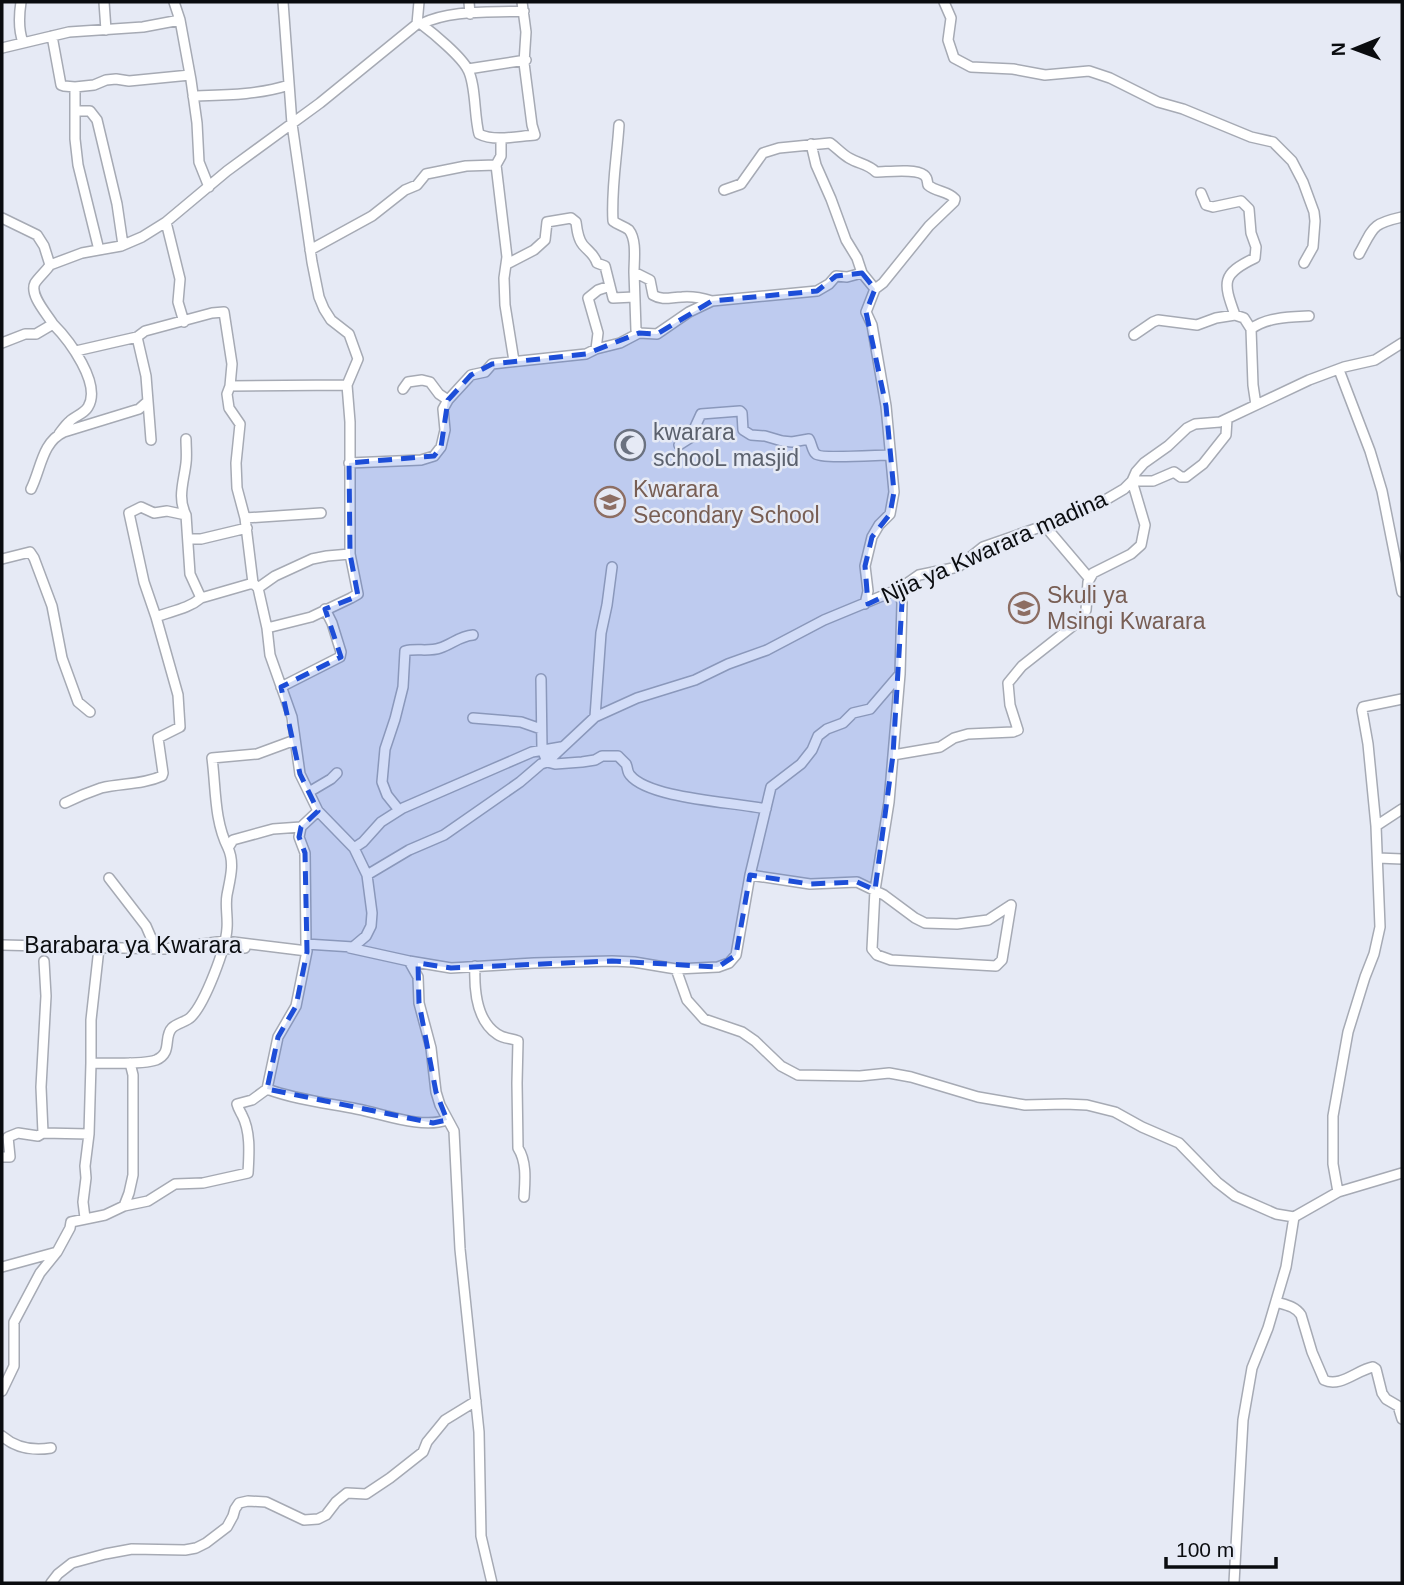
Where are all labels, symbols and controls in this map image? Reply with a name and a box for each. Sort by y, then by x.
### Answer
north arrow [1320,14,1390,84]
text: N [1328,42,1349,56]
place label: kwarara schooL masjid [653,419,799,471]
mosque icon: kwarara schooL masjid [613,428,647,462]
place label: Kwarara Secondary School [633,476,820,528]
school or university icon: Kwarara Secondary School [593,485,627,519]
street label: Njia ya Kwarara madina [877,485,1111,609]
place label: Skuli ya Msingi Kwarara [1047,582,1206,634]
school or university icon: Skuli ya Msingi Kwarara [1007,591,1041,625]
street label: Barabara ya Kwarara [24,932,242,958]
scale bar [1166,1526,1276,1570]
text: 100 m [1176,1538,1234,1561]

